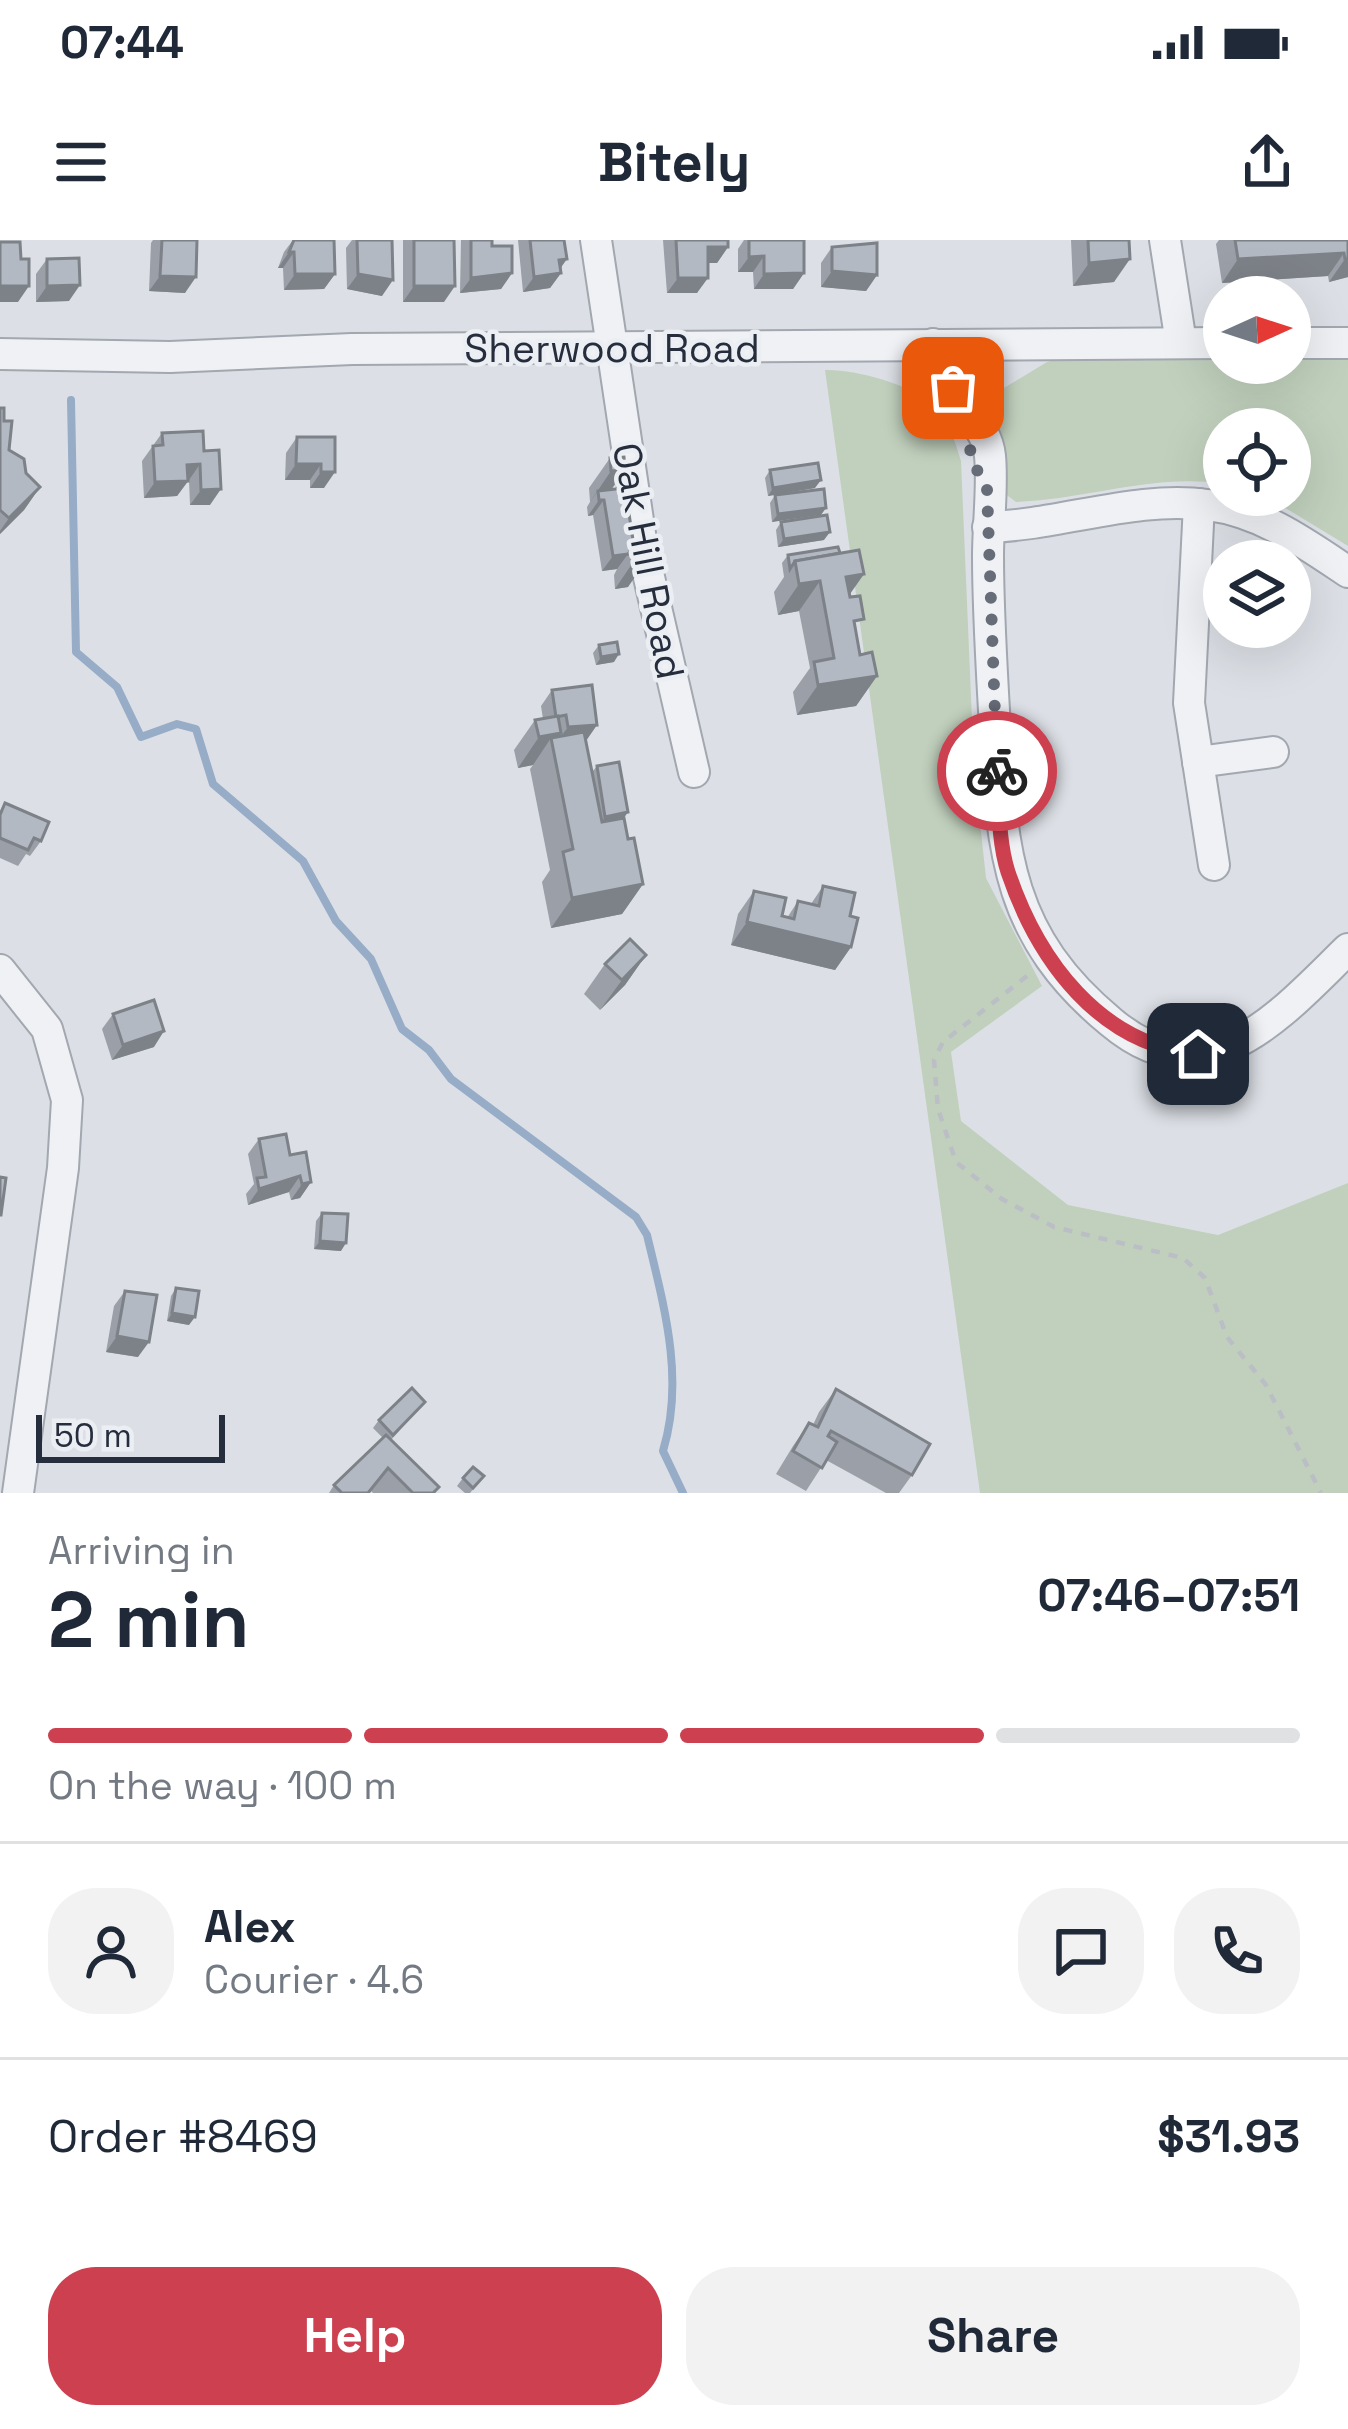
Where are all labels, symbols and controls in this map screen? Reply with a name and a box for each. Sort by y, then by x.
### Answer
text: 07:44 [60,14,184,71]
text: Bitely [598,128,750,197]
icon: menu [48,129,114,195]
icon: share [1234,129,1300,195]
north arrow [1203,276,1311,384]
map controls [1203,276,1311,648]
street label: Sherwood Road [464,324,760,373]
pin [902,337,1004,439]
icon: bag [920,355,986,421]
button: locate [1203,408,1311,516]
street label: Oak Hill Road [602,439,695,683]
button: layers [1203,540,1311,648]
courier [937,711,1057,831]
icon: bike [964,738,1030,804]
pin [1147,1003,1249,1105]
icon: home [1165,1021,1231,1087]
scale bar [36,1409,225,1462]
text: 50 m [54,1415,132,1457]
text: Arriving in [48,1526,235,1575]
text: 07:46–07:51 [1038,1567,1300,1624]
text: 2 min [48,1570,250,1670]
text: On the way · 100 m [48,1761,397,1810]
button: person [48,1888,174,2014]
button: chat [1018,1888,1144,2014]
button: phone [1174,1888,1300,2014]
text: Alex [204,1898,296,1955]
text: Courier · 4.6 [204,1955,424,2004]
text: Order #8469 [48,2108,318,2165]
text: $31.93 [1157,2108,1300,2165]
button: Help [48,2267,662,2405]
button: Share [686,2267,1300,2405]

